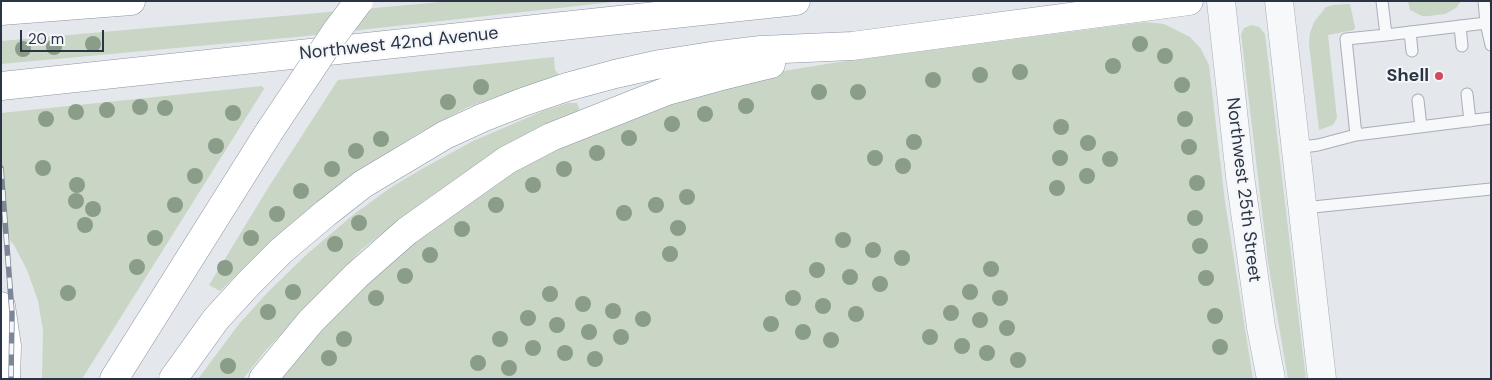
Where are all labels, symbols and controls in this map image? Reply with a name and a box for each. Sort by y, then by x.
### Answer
scale bar [22,20,106,52]
street label: Northwest 42nd Avenue [298,23,500,65]
text: 20 m [28,29,64,49]
place label: Shell [1387,65,1429,87]
marker: Shell [1433,70,1445,82]
street label: Northwest 25th Street [1221,96,1265,284]

